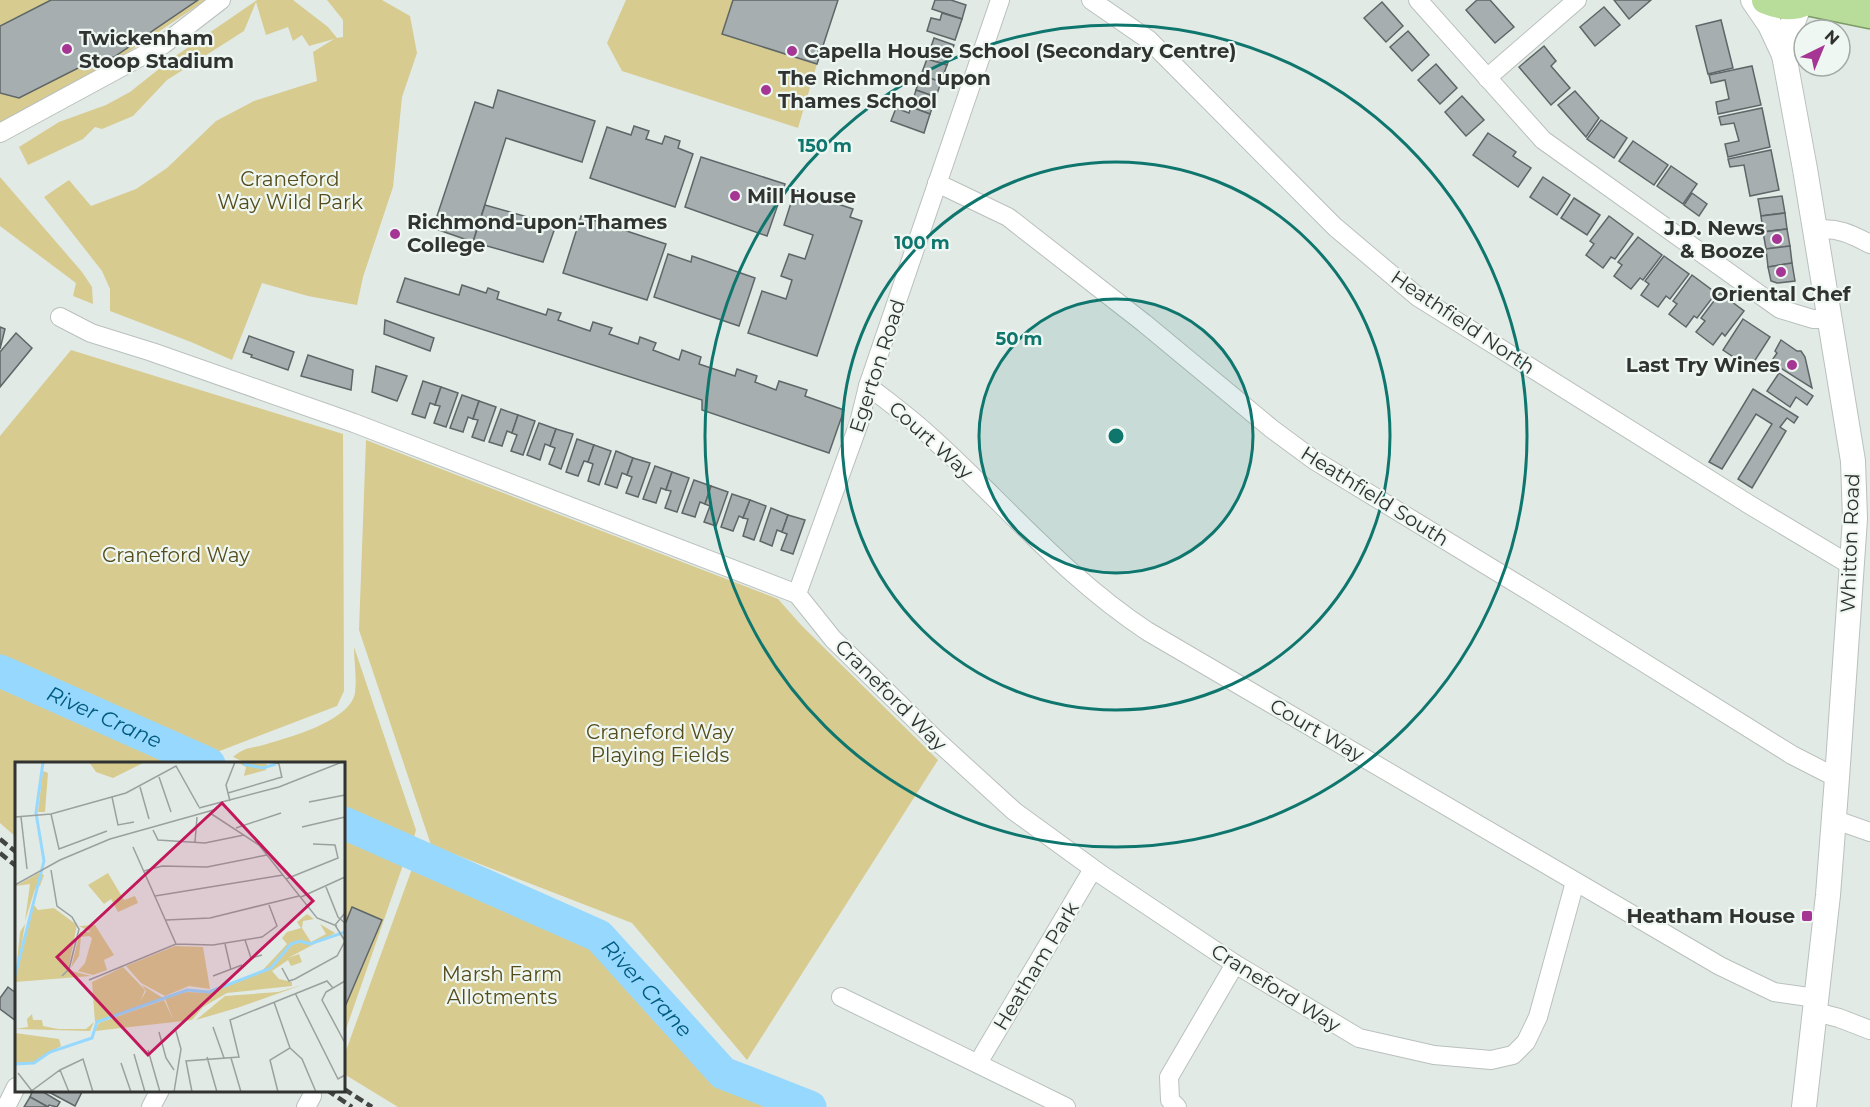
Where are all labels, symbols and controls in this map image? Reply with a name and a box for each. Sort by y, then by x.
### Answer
north arrow [1792,18,1852,78]
place label: Twickenham Stoop Stadium [79,26,234,73]
text: N [1821,26,1843,49]
place label: Capella House School (Secondary Centre) [804,39,1237,63]
marker: Twickenham Stoop Stadium [60,42,74,56]
marker: Capella House School (Secondary Centre) [785,44,799,58]
place label: The Richmond upon Thames School [778,66,991,113]
marker: The Richmond upon Thames School [759,83,773,97]
text: 150 m [798,135,852,157]
park label: Craneford Way Wild Park [217,167,363,214]
place label: Mill House [747,184,856,208]
marker: Mill House [728,189,742,203]
place label: Richmond-upon-Thames College [407,210,668,257]
place label: J.D. News & Booze [1663,216,1765,263]
marker: Richmond-upon-Thames College [388,227,402,241]
text: 100 m [894,232,950,254]
marker: J.D. News & Booze [1770,232,1784,246]
street label: Heathfield North [1386,265,1540,379]
marker: Oriental Chef [1774,265,1788,279]
place label: Oriental Chef [1712,282,1852,306]
street label: Egerton Road [844,296,910,436]
text: 50 m [996,328,1042,350]
place label: Last Try Wines [1626,353,1780,377]
marker: Last Try Wines [1785,358,1799,372]
street label: Court Way [884,396,978,484]
centre of rings [1106,426,1126,446]
street label: Heathfield South [1297,441,1453,551]
street label: Whitton Road [1836,473,1864,613]
park label: Craneford Way [102,543,250,567]
street label: Craneford Way [830,634,952,756]
water label: River Crane [43,680,166,753]
street label: Court Way [1266,693,1368,767]
park label: Craneford Way Playing Fields [586,720,734,767]
inset map [15,762,345,1092]
street label: Heatham Park [988,897,1084,1035]
place label: Heatham House [1626,904,1795,928]
marker: Heatham House [1800,909,1814,923]
water label: River Crane [597,934,698,1042]
street label: Craneford Way [1207,939,1345,1037]
park label: Marsh Farm Allotments [442,962,562,1009]

